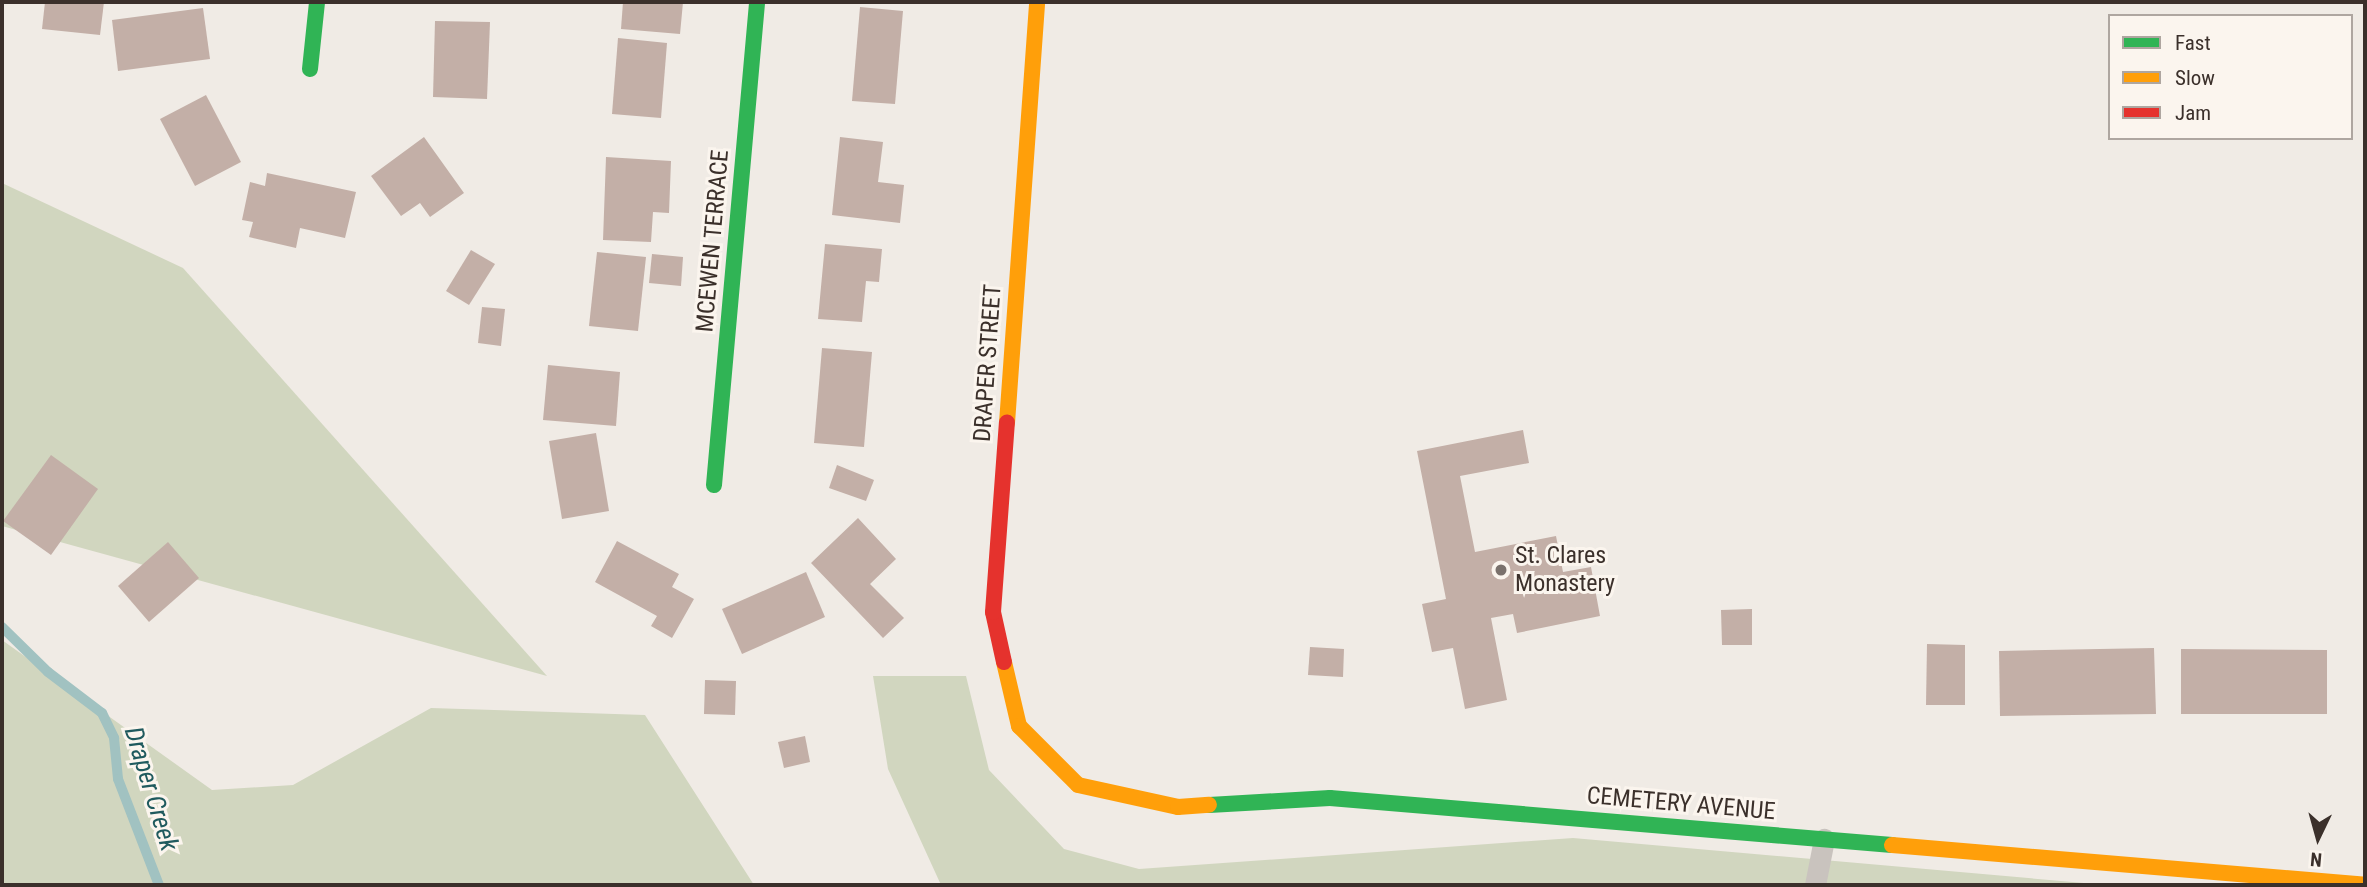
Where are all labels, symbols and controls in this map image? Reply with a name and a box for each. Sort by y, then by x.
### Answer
legend [2108,14,2353,140]
text: Fast [2175,31,2211,55]
text: Slow [2175,66,2215,90]
text: Jam [2175,101,2211,125]
street label: MCEWEN TERRACE [691,148,735,334]
street label: DRAPER STREET [968,283,1008,443]
place label: St. Clares Monastery [1515,542,1615,598]
marker: St. Clares Monastery [1493,562,1509,578]
water label: Draper Creek [117,723,185,855]
street label: CEMETERY AVENUE [1586,781,1776,827]
north arrow [2283,803,2353,873]
text: N [2309,847,2323,871]

